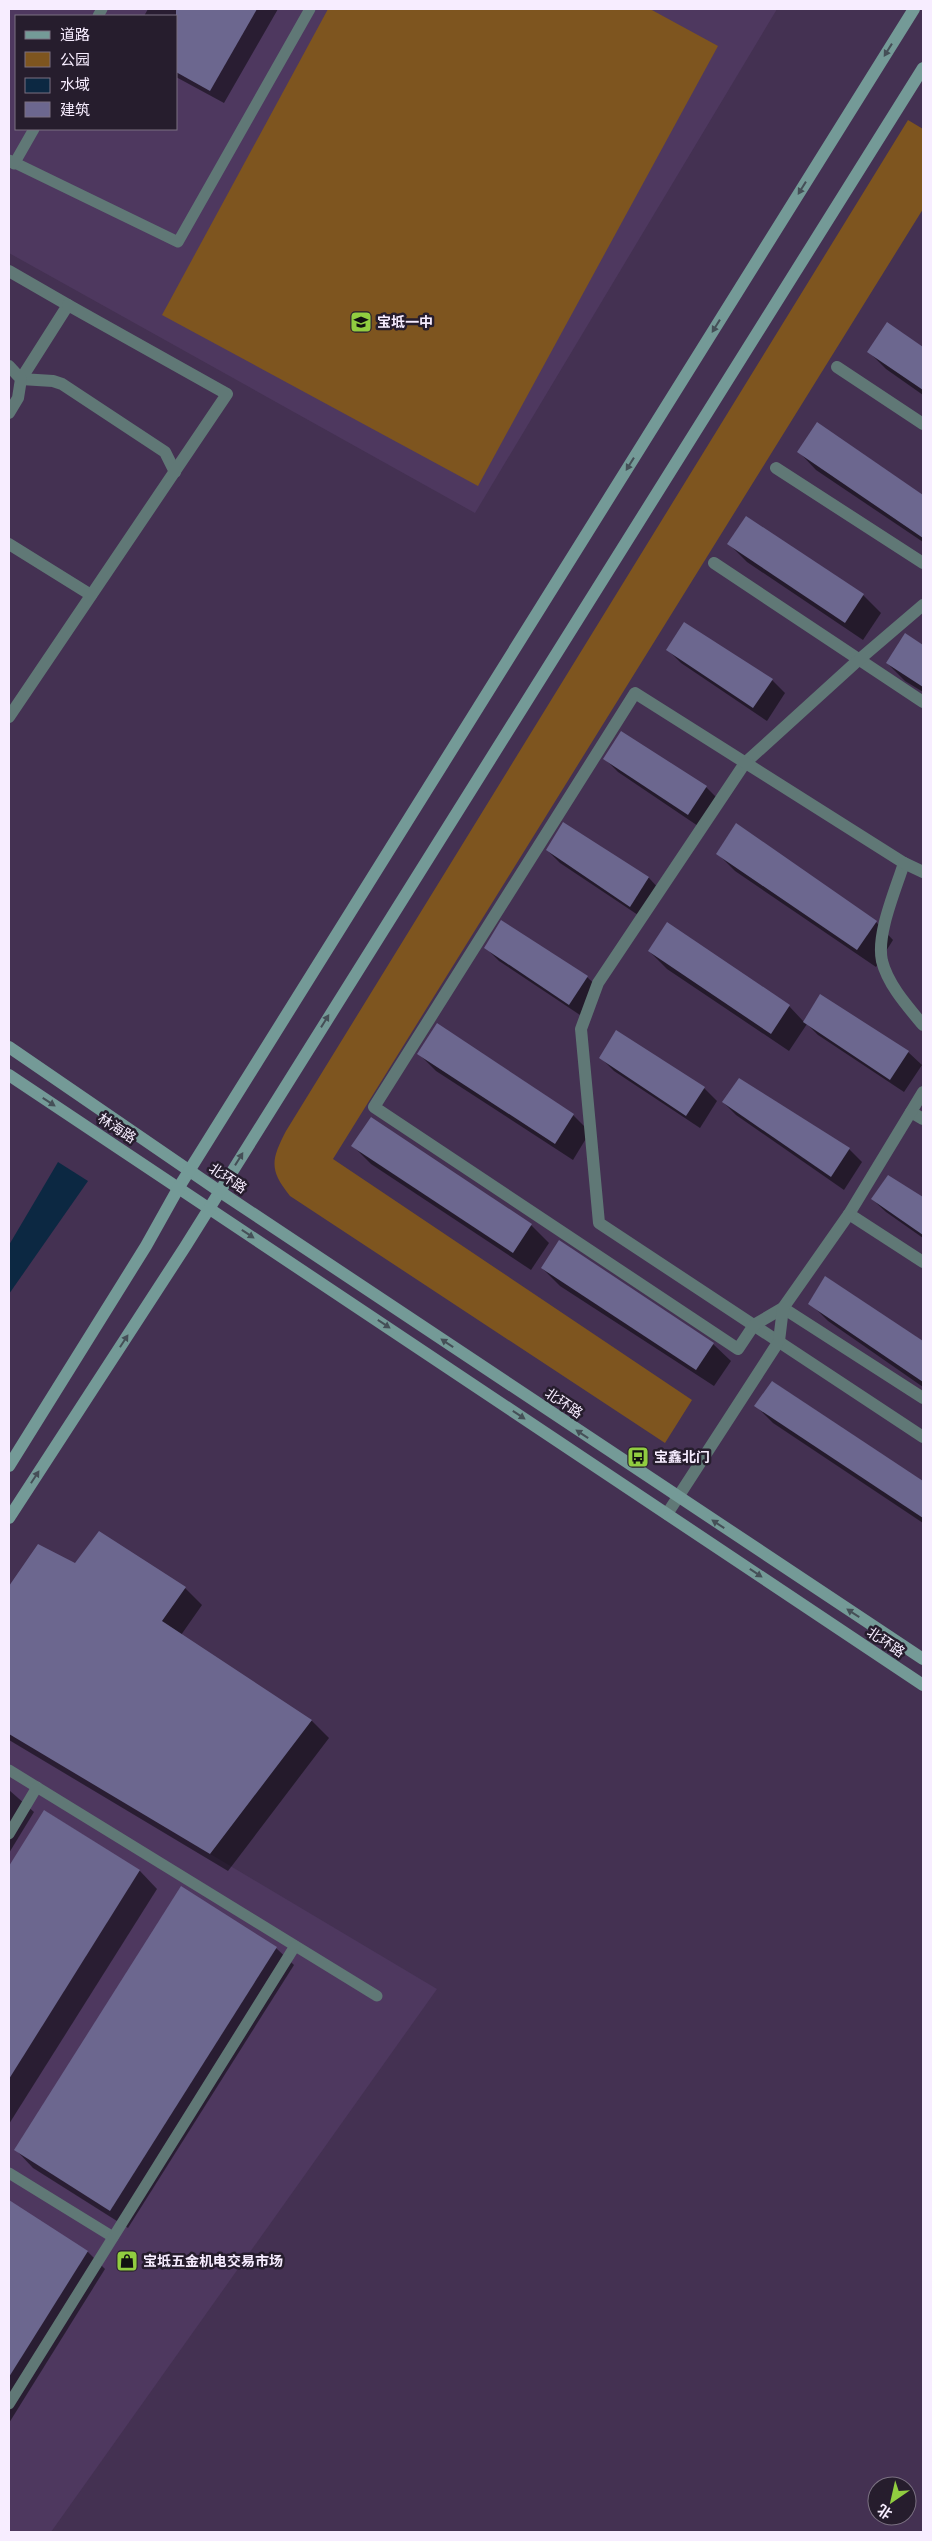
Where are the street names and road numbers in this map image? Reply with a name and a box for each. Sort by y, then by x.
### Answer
street label: 林海路 [95,1110,139,1146]
street label: 北环路 [206,1160,250,1196]
street label: 北环路 [542,1385,586,1421]
street label: 北环路 [864,1624,908,1660]

